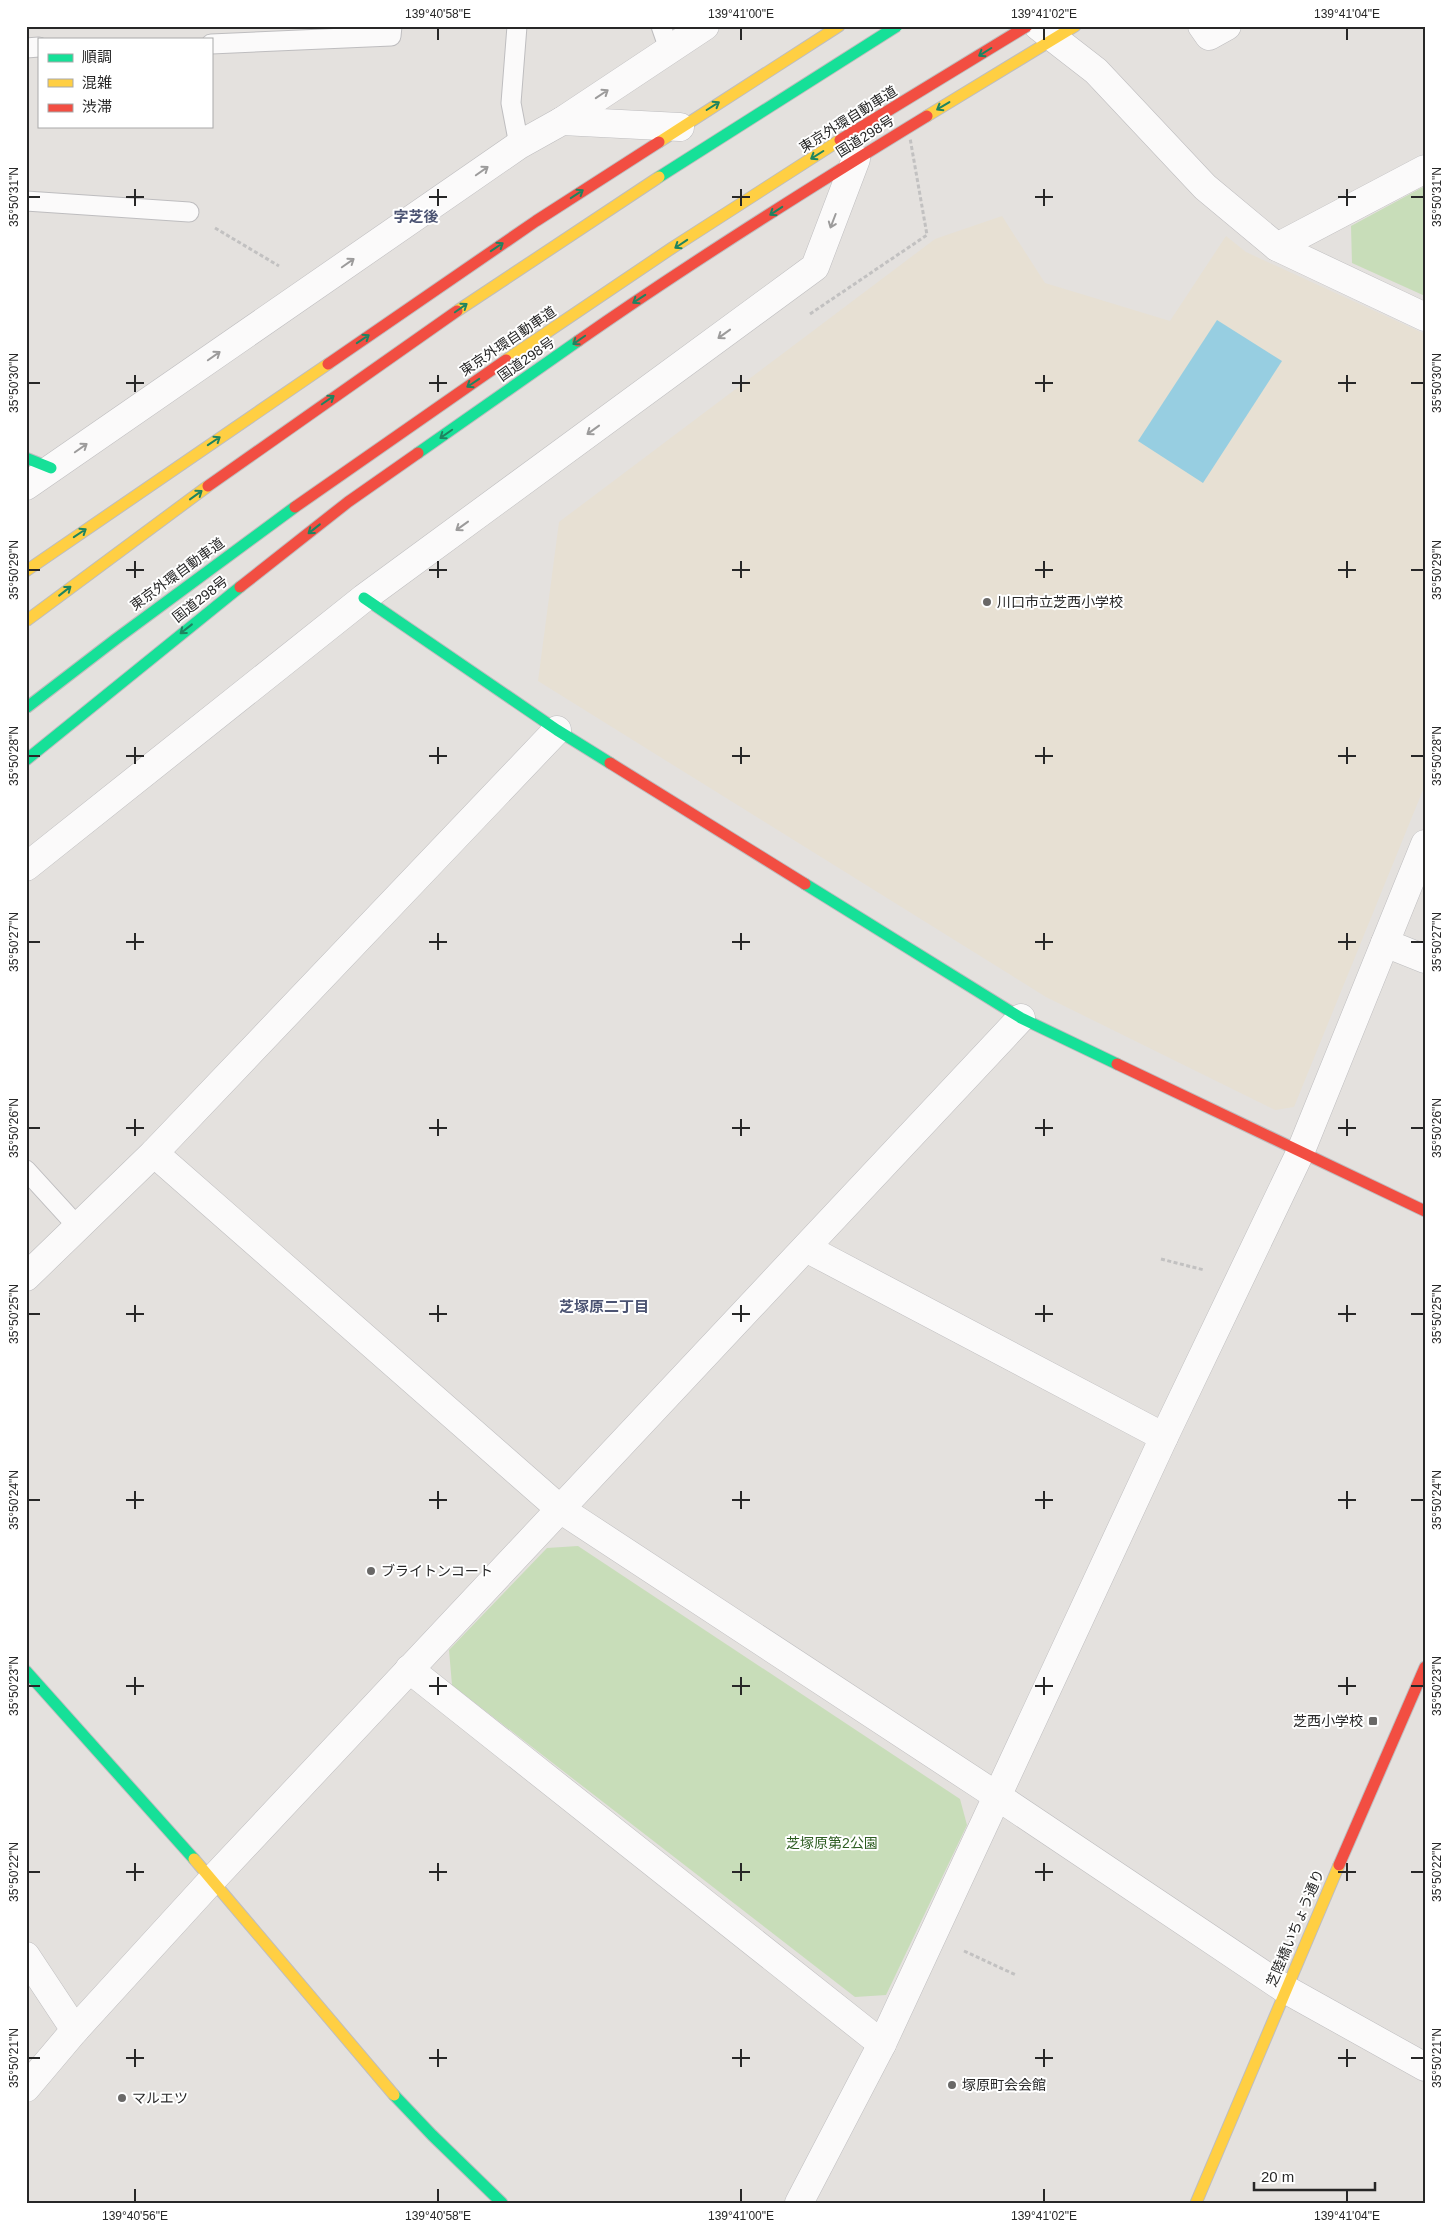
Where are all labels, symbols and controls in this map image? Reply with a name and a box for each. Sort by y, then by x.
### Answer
text: 139°40'58"E [405,7,471,21]
text: 139°41'00"E [708,7,774,21]
text: 139°41'02"E [1011,7,1077,21]
text: 139°41'04"E [1314,7,1380,21]
legend [38,38,212,128]
one-way arrow [979,47,993,57]
text: 順調 [82,48,112,65]
text: 混雑 [82,74,112,91]
street label: 東京外環自動車道 [796,83,900,155]
one-way arrow [595,89,609,99]
text: 渋滞 [82,98,112,115]
one-way arrow [706,100,720,111]
one-way arrow [937,101,951,111]
street label: 国道298号 [833,112,897,160]
one-way arrow [810,151,824,161]
one-way arrow [475,166,489,176]
text: 35°50'31"N [7,167,21,227]
text: 35°50'31"N [1430,167,1444,227]
one-way arrow [569,189,583,199]
one-way arrow [769,205,783,216]
district label: 字芝後 [393,208,439,225]
one-way arrow [827,213,837,228]
one-way arrow [674,239,688,249]
one-way arrow [490,242,504,252]
one-way arrow [341,258,355,268]
one-way arrow [633,294,647,304]
one-way arrow [454,303,468,313]
street label: 東京外環自動車道 [457,303,559,379]
one-way arrow [717,329,731,339]
one-way arrow [356,334,370,344]
street label: 国道298号 [495,334,557,384]
one-way arrow [572,335,586,345]
one-way arrow [207,351,221,361]
text: 35°50'30"N [7,353,21,413]
text: 35°50'30"N [1430,353,1444,413]
one-way arrow [466,378,480,388]
one-way arrow [320,395,334,405]
one-way arrow [586,425,600,435]
one-way arrow [439,429,453,439]
one-way arrow [207,436,221,446]
one-way arrow [73,443,87,453]
one-way arrow [189,490,203,500]
one-way arrow [456,521,469,532]
one-way arrow [308,523,321,534]
one-way arrow [73,527,87,537]
street label: 東京外環自動車道 [127,535,227,613]
text: 35°50'29"N [7,540,21,600]
text: 35°50'29"N [1430,540,1444,600]
street label: 国道298号 [169,573,231,625]
one-way arrow [58,586,71,597]
place label: 川口市立芝西小学校 [997,594,1123,610]
marker: 川口市立芝西小学校 [981,596,993,608]
one-way arrow [179,624,193,634]
text: 35°50'28"N [7,726,21,786]
text: 35°50'28"N [1430,726,1444,786]
text: 35°50'27"N [7,912,21,972]
text: 35°50'27"N [1430,912,1444,972]
text: 35°50'26"N [7,1098,21,1158]
text: 35°50'26"N [1430,1098,1444,1158]
text: 35°50'25"N [7,1284,21,1344]
text: 35°50'25"N [1430,1284,1444,1344]
district label: 芝塚原二丁目 [559,1298,649,1315]
text: 35°50'24"N [7,1470,21,1530]
text: 35°50'24"N [1430,1470,1444,1530]
place label: ブライトンコート [381,1563,493,1579]
marker: ブライトンコート [365,1565,377,1577]
text: 35°50'23"N [7,1656,21,1716]
text: 35°50'23"N [1430,1656,1444,1716]
place label: 芝西小学校 [1293,1713,1363,1729]
marker: 芝西小学校 [1367,1715,1379,1727]
park label: 芝塚原第2公園 [786,1835,878,1851]
text: 35°50'22"N [7,1842,21,1902]
text: 35°50'22"N [1430,1842,1444,1902]
street label: 芝陸橋いちょう通り [1263,1867,1327,1989]
text: 35°50'21"N [7,2028,21,2088]
text: 35°50'21"N [1430,2028,1444,2088]
place label: 塚原町会会館 [962,2077,1046,2093]
marker: 塚原町会会館 [946,2079,958,2091]
place label: マルエツ [132,2090,188,2106]
marker: マルエツ [116,2092,128,2104]
scale bar [1254,2159,1375,2191]
text: 20 m [1261,2168,1294,2185]
text: 139°40'56"E [102,2209,168,2223]
text: 139°40'58"E [405,2209,471,2223]
text: 139°41'00"E [708,2209,774,2223]
text: 139°41'02"E [1011,2209,1077,2223]
text: 139°41'04"E [1314,2209,1380,2223]

